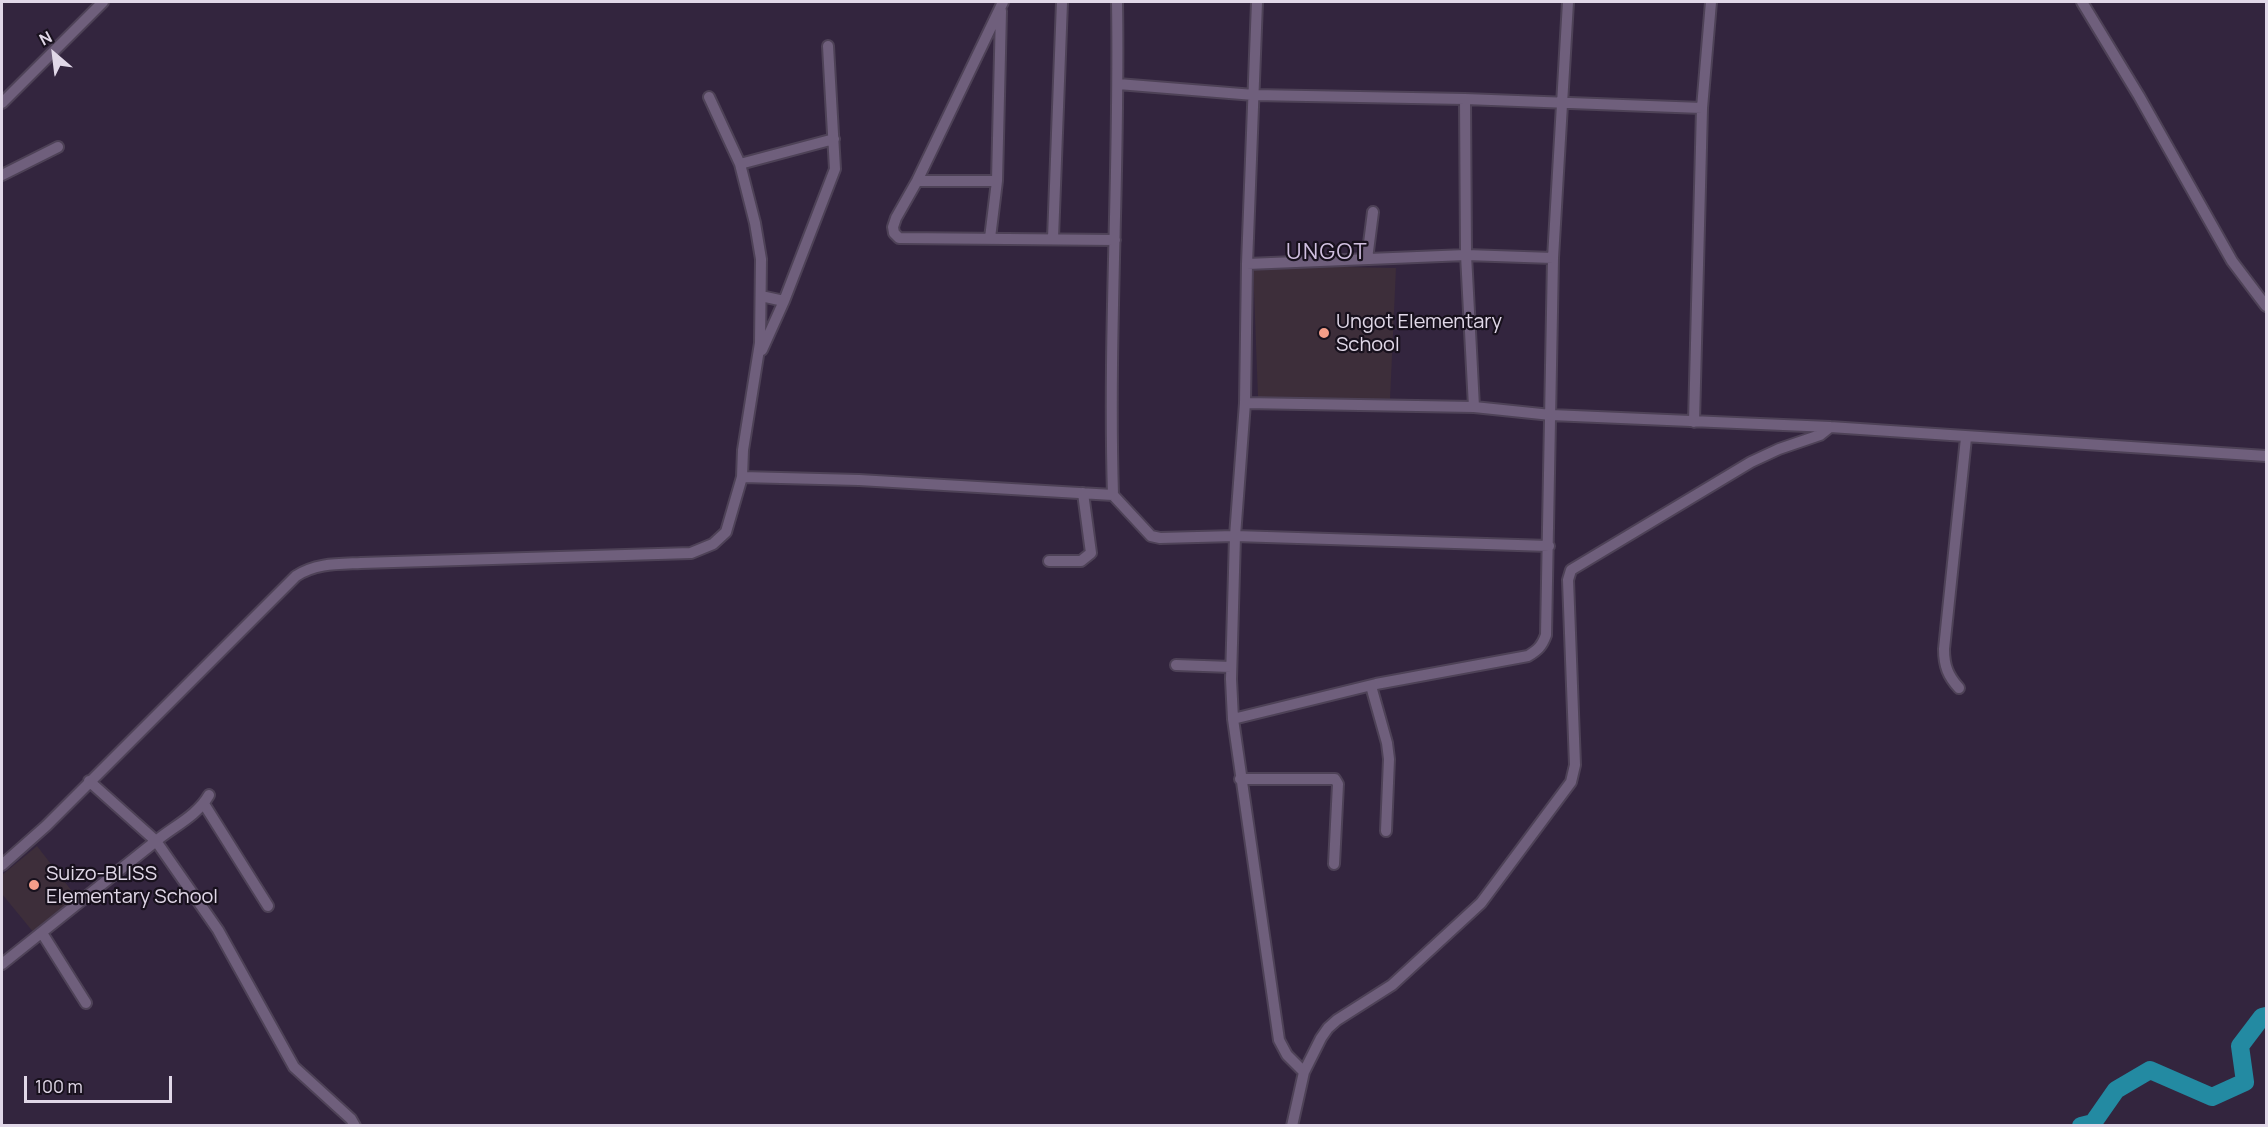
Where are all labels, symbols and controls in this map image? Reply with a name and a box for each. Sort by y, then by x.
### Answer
north arrow [24,24,84,84]
text: N [35,26,56,51]
district label: UNGOT [1286,240,1368,266]
place label: Ungot Elementary School [1336,310,1502,357]
marker: Ungot Elementary School [1317,326,1331,340]
place label: Suizo-BLISS Elementary School [46,862,218,909]
marker: Suizo-BLISS Elementary School [27,878,41,892]
scale bar [27,1064,176,1102]
text: 100 m [35,1074,83,1098]

